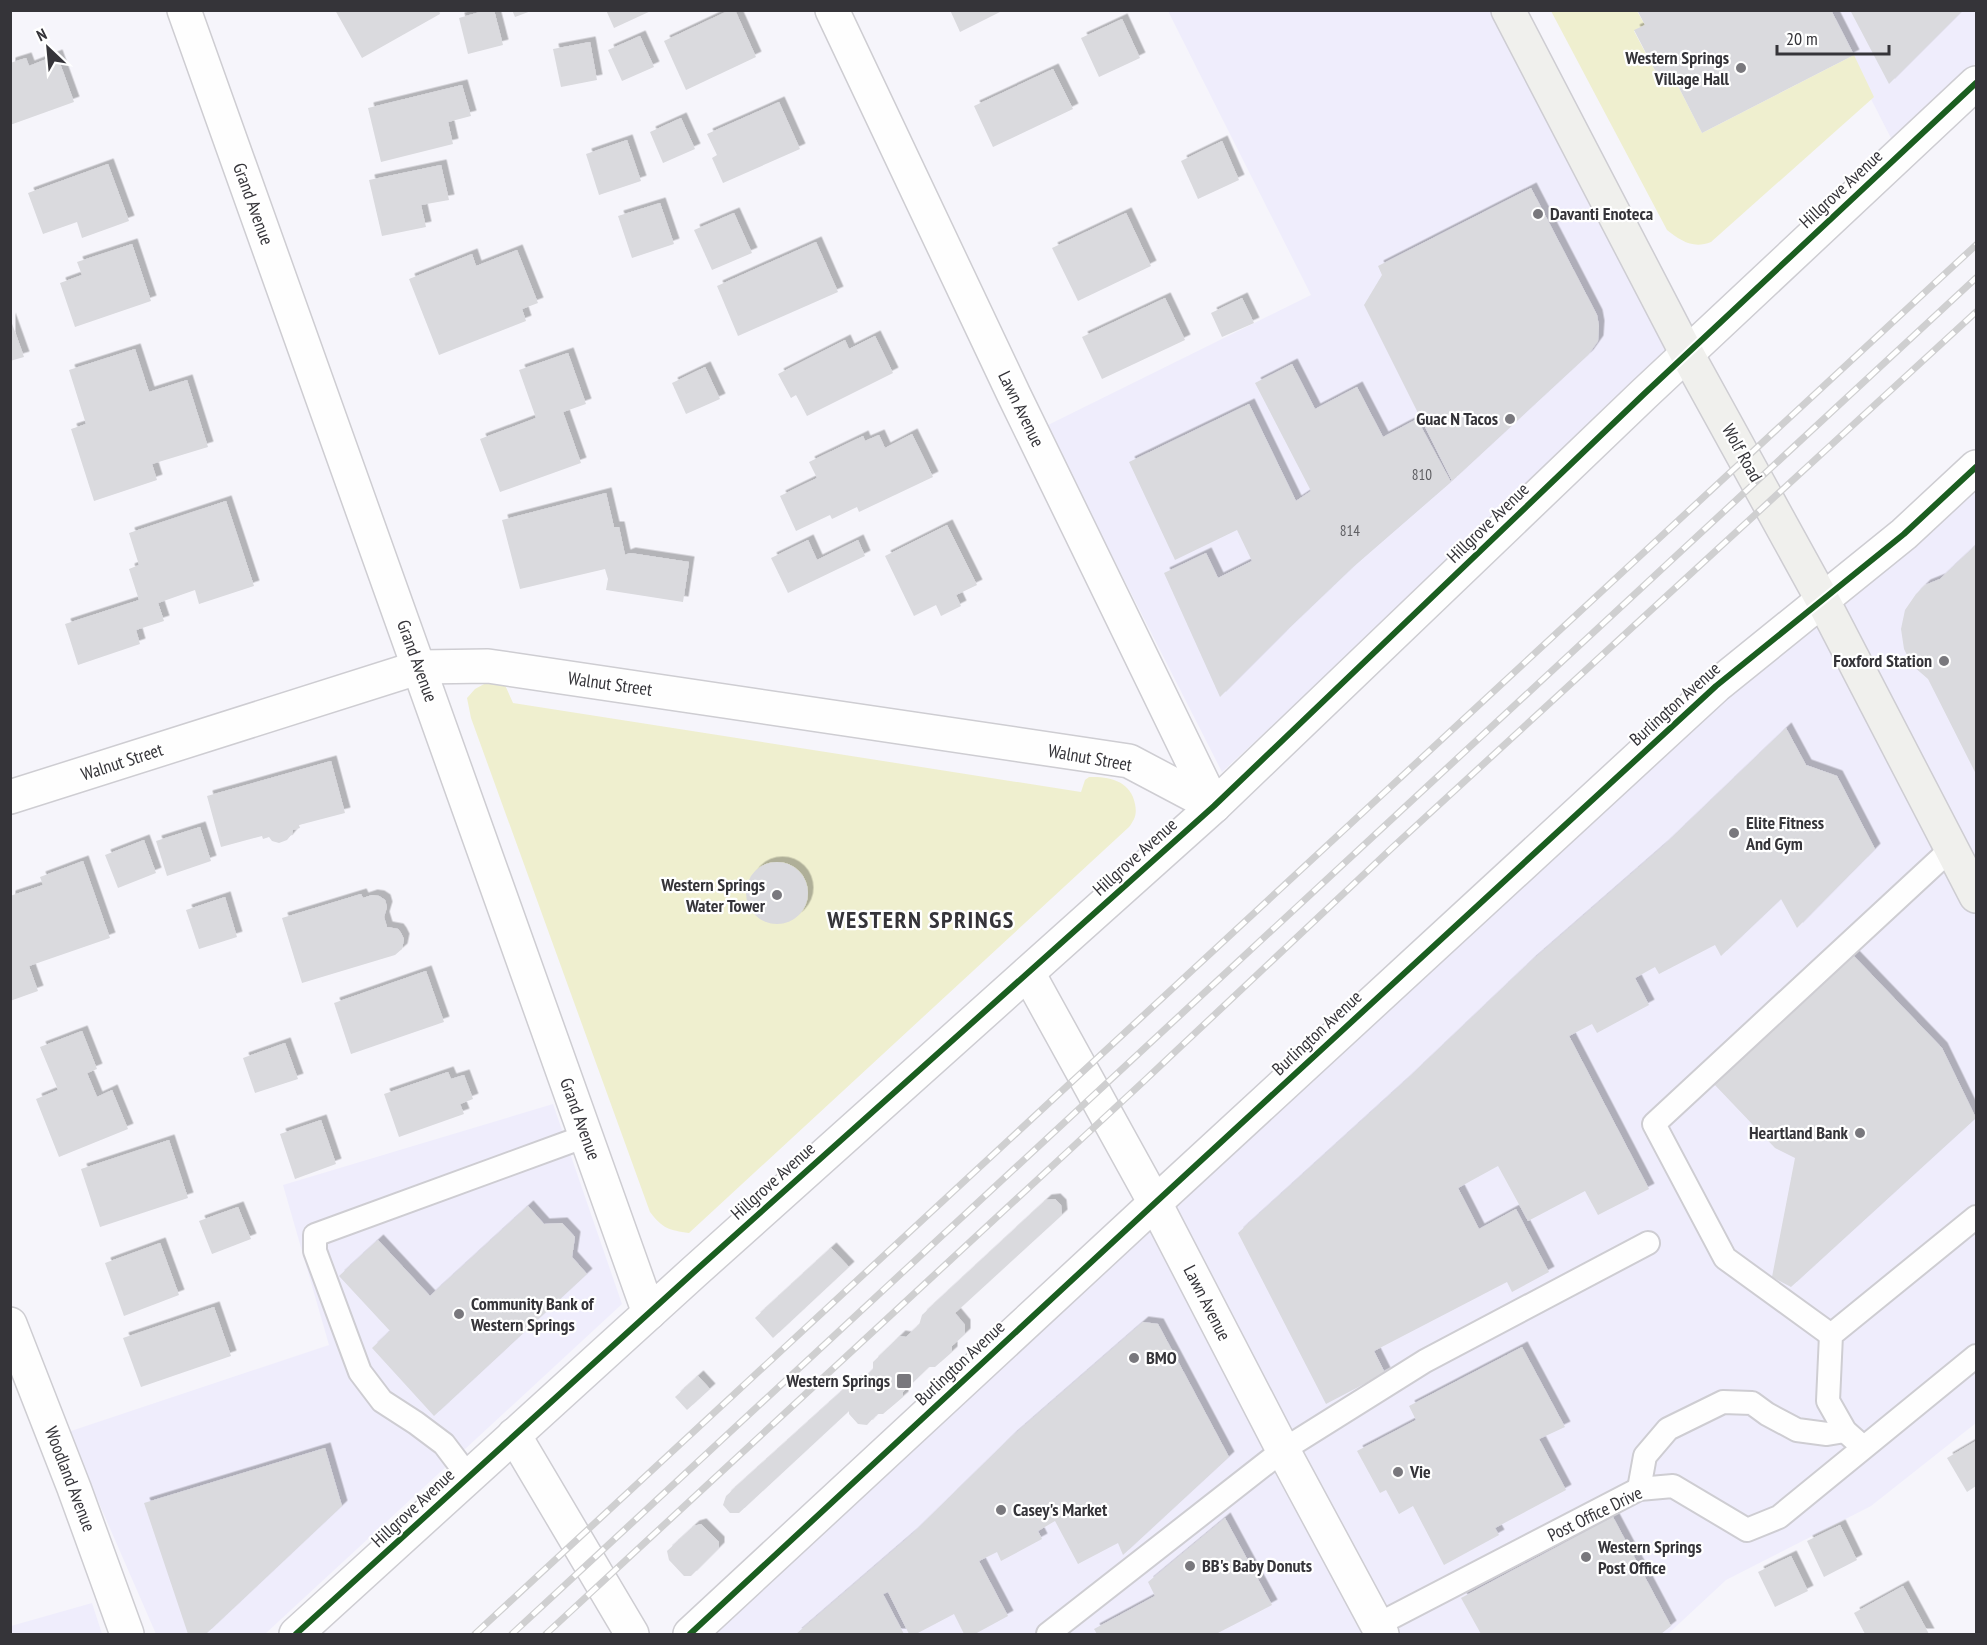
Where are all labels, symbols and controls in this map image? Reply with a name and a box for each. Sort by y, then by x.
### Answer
north arrow [18,18,78,78]
scale bar [1777,18,1890,56]
text: N [33,24,50,45]
text: 20 m [1786,27,1818,50]
place label: Western Springs Village Hall [1624,46,1730,90]
marker: Western Springs Village Hall [1734,61,1748,75]
street label: Hillgrove Avenue [1794,144,1887,233]
street label: Grand Avenue [228,160,279,248]
place label: Davanti Enoteca [1550,202,1653,225]
marker: Davanti Enoteca [1531,207,1545,221]
street label: Lawn Avenue [993,367,1050,451]
place label: Guac N Tacos [1416,407,1498,430]
marker: Guac N Tacos [1503,412,1517,426]
street label: Wolf Road [1717,420,1768,486]
house number: 810 [1412,465,1432,484]
street label: Hillgrove Avenue [1442,478,1534,568]
house number: 814 [1340,521,1360,540]
street label: Grand Avenue [392,617,443,705]
place label: Foxford Station [1833,649,1932,672]
marker: Foxford Station [1937,654,1951,668]
street label: Burlington Avenue [1624,657,1725,750]
street label: Walnut Street [567,666,654,701]
street label: Walnut Street [78,737,166,786]
street label: Walnut Street [1046,739,1134,776]
place label: Elite Fitness And Gym [1745,811,1824,855]
street label: Hillgrove Avenue [1088,813,1182,900]
marker: Elite Fitness And Gym [1727,826,1741,840]
place label: Western Springs Water Tower [660,873,766,917]
marker: Western Springs Water Tower [770,888,784,902]
district label: WESTERN SPRINGS [826,904,1015,935]
street label: Burlington Avenue [1267,985,1366,1080]
street label: Grand Avenue [555,1075,606,1163]
place label: Heartland Bank [1749,1121,1849,1144]
marker: Heartland Bank [1853,1126,1867,1140]
street label: Hillgrove Avenue [726,1137,820,1224]
street label: Lawn Avenue [1179,1261,1236,1344]
place label: Community Bank of Western Springs [470,1292,595,1336]
marker: Community Bank of Western Springs [452,1307,466,1321]
street label: Burlington Avenue [910,1315,1009,1410]
place label: BMO [1146,1346,1177,1369]
marker: BMO [1127,1351,1141,1365]
place label: Western Springs [785,1369,890,1392]
marker: Western Springs [895,1372,913,1390]
street label: Woodland Avenue [40,1423,101,1535]
place label: Vie [1409,1460,1431,1483]
street label: Hillgrove Avenue [366,1463,459,1552]
marker: Vie [1391,1465,1405,1479]
street label: Post Office Drive [1544,1481,1646,1546]
place label: Casey's Market [1013,1498,1108,1521]
marker: Casey's Market [994,1503,1008,1517]
place label: Western Springs Post Office [1597,1535,1702,1579]
marker: Western Springs Post Office [1579,1550,1593,1564]
place label: BB's Baby Donuts [1202,1554,1312,1577]
marker: BB's Baby Donuts [1183,1559,1197,1573]

